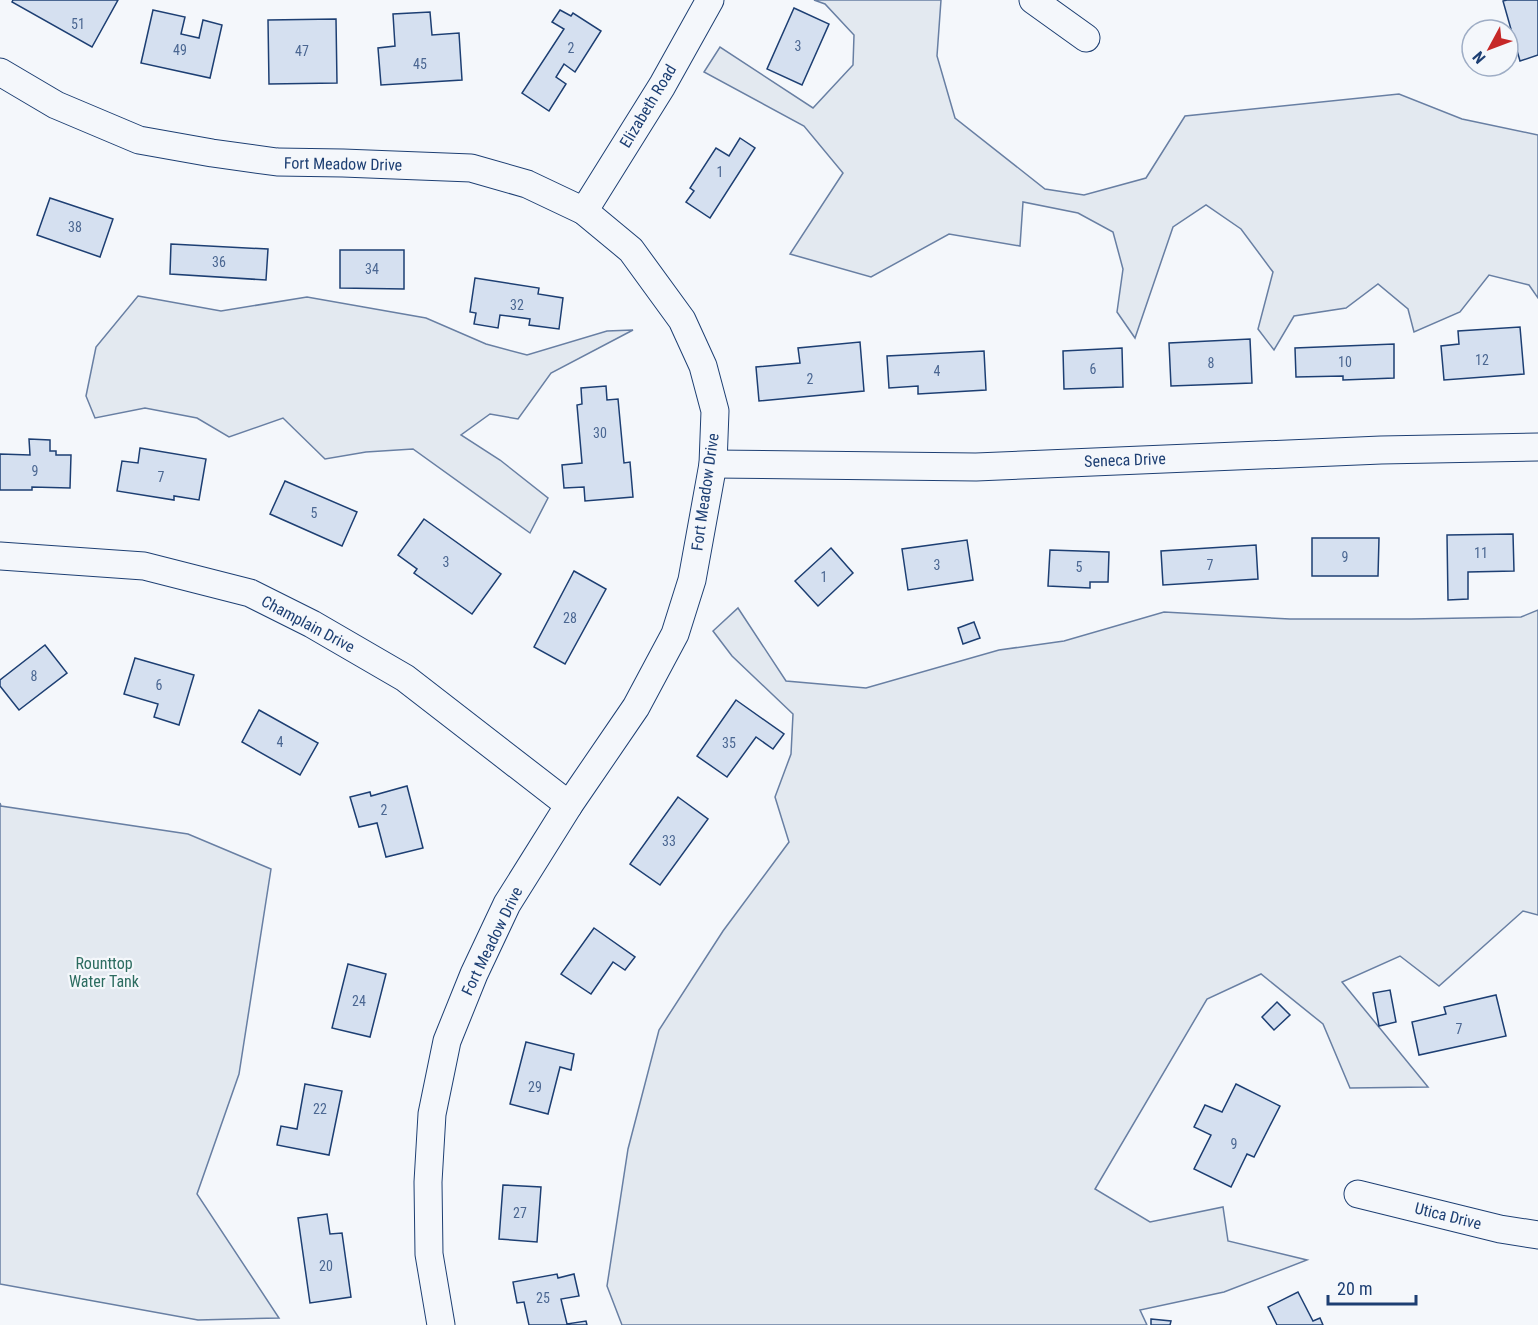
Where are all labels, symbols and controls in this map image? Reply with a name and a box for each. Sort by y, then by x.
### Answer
house number: 51 [71,16,85,32]
north arrow [1460,18,1520,78]
house number: 3 [795,38,801,54]
house number: 2 [568,40,575,56]
house number: 49 [173,42,187,58]
house number: 47 [295,43,309,59]
text: N [1469,48,1489,67]
house number: 45 [413,56,427,72]
street label: Elizabeth Road [616,61,680,151]
street label: Fort Meadow Drive [284,153,402,175]
house number: 1 [717,164,723,180]
house number: 38 [68,219,82,235]
house number: 36 [212,254,226,270]
house number: 34 [365,261,379,277]
house number: 32 [510,297,524,313]
house number: 12 [1475,352,1489,368]
house number: 10 [1338,354,1352,370]
house number: 8 [1208,355,1215,371]
house number: 6 [1090,361,1097,377]
house number: 4 [934,363,941,379]
house number: 2 [807,371,814,387]
house number: 30 [593,425,607,441]
street label: Fort Meadow Drive [687,432,723,552]
street label: Seneca Drive [1084,449,1166,471]
house number: 9 [32,463,38,479]
house number: 7 [158,469,165,485]
house number: 5 [311,505,318,521]
house number: 11 [1474,545,1488,561]
house number: 9 [1342,549,1348,565]
house number: 3 [443,554,449,570]
house number: 3 [934,557,940,573]
house number: 7 [1207,557,1214,573]
house number: 5 [1076,559,1083,575]
house number: 1 [821,569,827,585]
street label: Champlain Drive [258,591,358,657]
house number: 28 [563,610,577,626]
house number: 8 [31,668,38,684]
house number: 6 [156,677,163,693]
house number: 4 [277,734,284,750]
house number: 35 [722,735,736,751]
house number: 2 [381,802,388,818]
house number: 33 [662,833,676,849]
street label: Fort Meadow Drive [457,884,527,998]
park label: Rounttop Water Tank [69,954,140,991]
house number: 24 [352,993,366,1009]
house number: 7 [1456,1021,1463,1037]
house number: 29 [528,1079,542,1095]
house number: 22 [313,1101,327,1117]
house number: 9 [1231,1136,1237,1152]
street label: Utica Drive [1413,1199,1483,1233]
house number: 27 [513,1205,527,1221]
house number: 20 [319,1258,333,1274]
scale bar [1328,1268,1416,1306]
text: 20 m [1337,1278,1372,1299]
house number: 25 [536,1290,550,1306]

